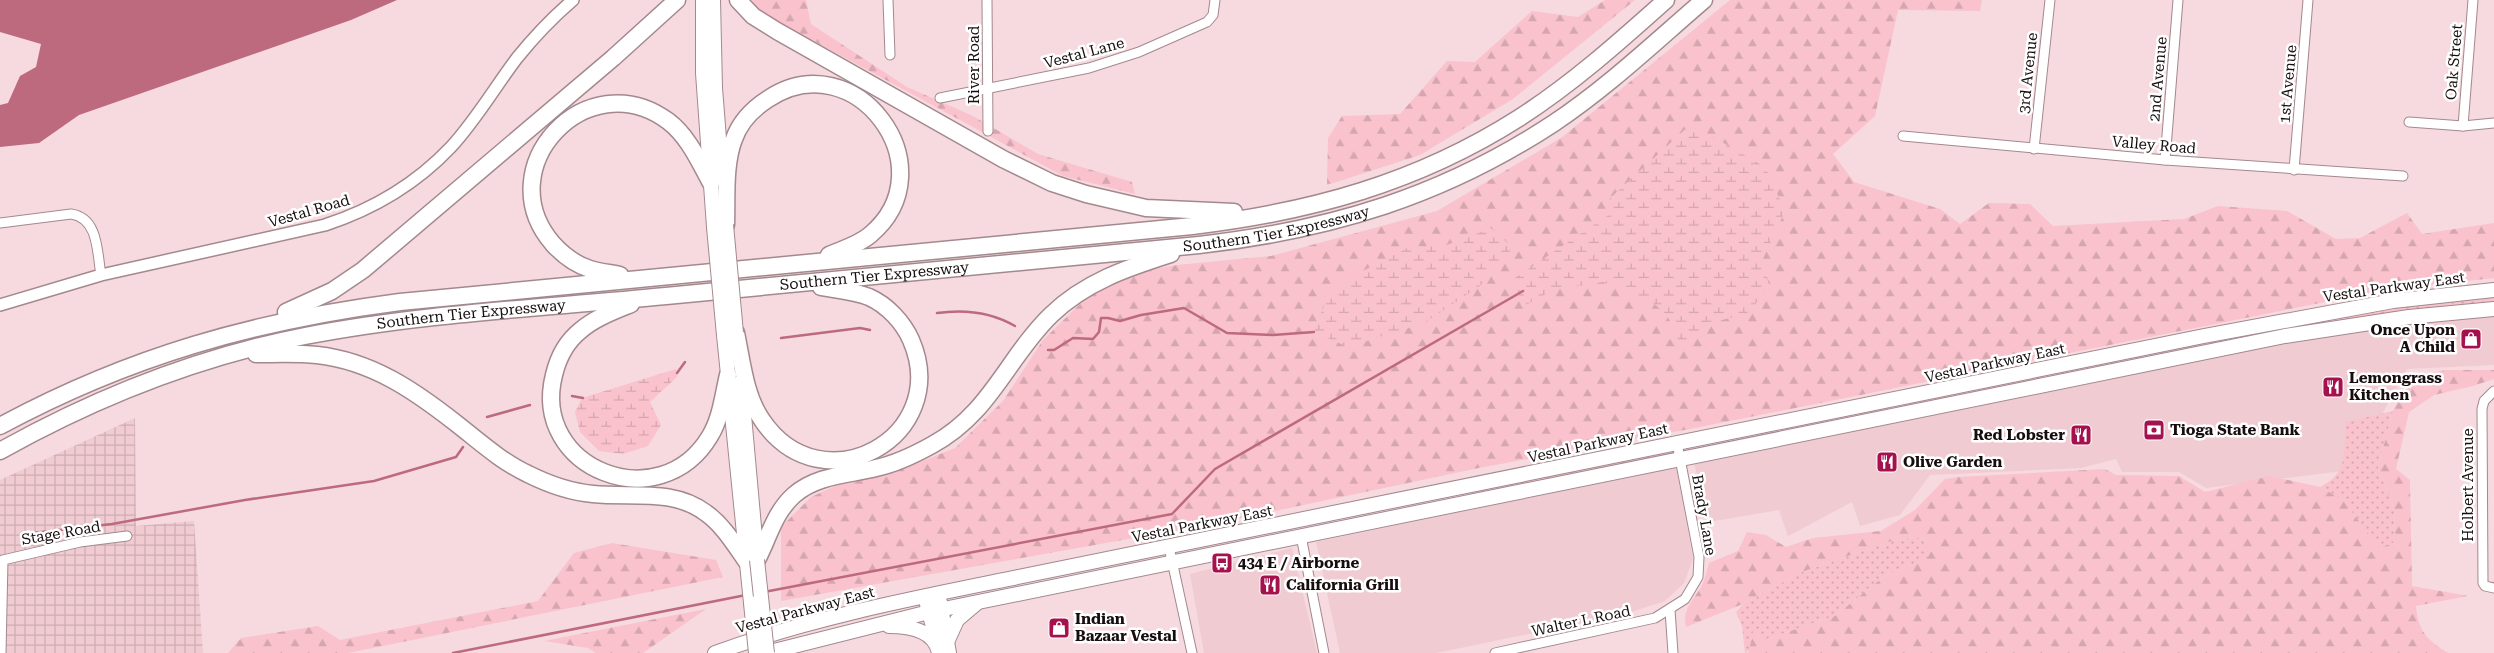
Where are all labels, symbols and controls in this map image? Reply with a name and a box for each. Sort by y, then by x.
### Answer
street label: Oak Street [2442,23,2466,101]
street label: River Road [965,25,983,104]
street label: 3rd Avenue [2015,31,2041,115]
street label: Vestal Lane [1042,34,1126,72]
street label: 2nd Avenue [2145,36,2171,122]
street label: 1st Avenue [2276,44,2300,124]
street label: Valley Road [2111,132,2197,158]
street label: Vestal Road [266,191,352,231]
street label: Southern Tier Expressway [1182,202,1372,255]
street label: Southern Tier Expressway [779,258,970,294]
street label: Vestal Parkway East [2322,268,2467,306]
street label: Southern Tier Expressway [376,296,566,333]
place label: Once Upon A Child [2370,321,2455,356]
shop icon: Once Upon A Child [2459,327,2483,351]
street label: Vestal Parkway East [1923,339,2067,387]
place label: Lemongrass Kitchen [2349,369,2442,404]
restaurant icon: Lemongrass Kitchen [2321,375,2345,399]
bank icon: Tioga State Bank [2142,418,2166,442]
street label: Vestal Parkway East [1526,419,1670,467]
place label: Tioga State Bank [2170,421,2301,439]
restaurant icon: Red Lobster [2069,423,2093,447]
place label: Red Lobster [1973,426,2065,444]
street label: Holbert Avenue [2459,428,2477,542]
restaurant icon: Olive Garden [1875,450,1899,474]
place label: Olive Garden [1903,453,2002,471]
street label: Brady Lane [1688,473,1720,557]
street label: Vestal Parkway East [1130,501,1274,546]
street label: Stage Road [20,517,102,549]
bus stop icon: 434 E / Airborne [1210,551,1234,575]
place label: 434 E / Airborne [1238,554,1360,572]
restaurant icon: California Grill [1258,573,1282,597]
place label: California Grill [1286,576,1399,594]
street label: Vestal Parkway East [734,583,877,637]
street label: Walter L Road [1530,602,1633,640]
place label: Indian Bazaar Vestal [1075,610,1177,645]
shop icon: Indian Bazaar Vestal [1047,616,1071,640]

